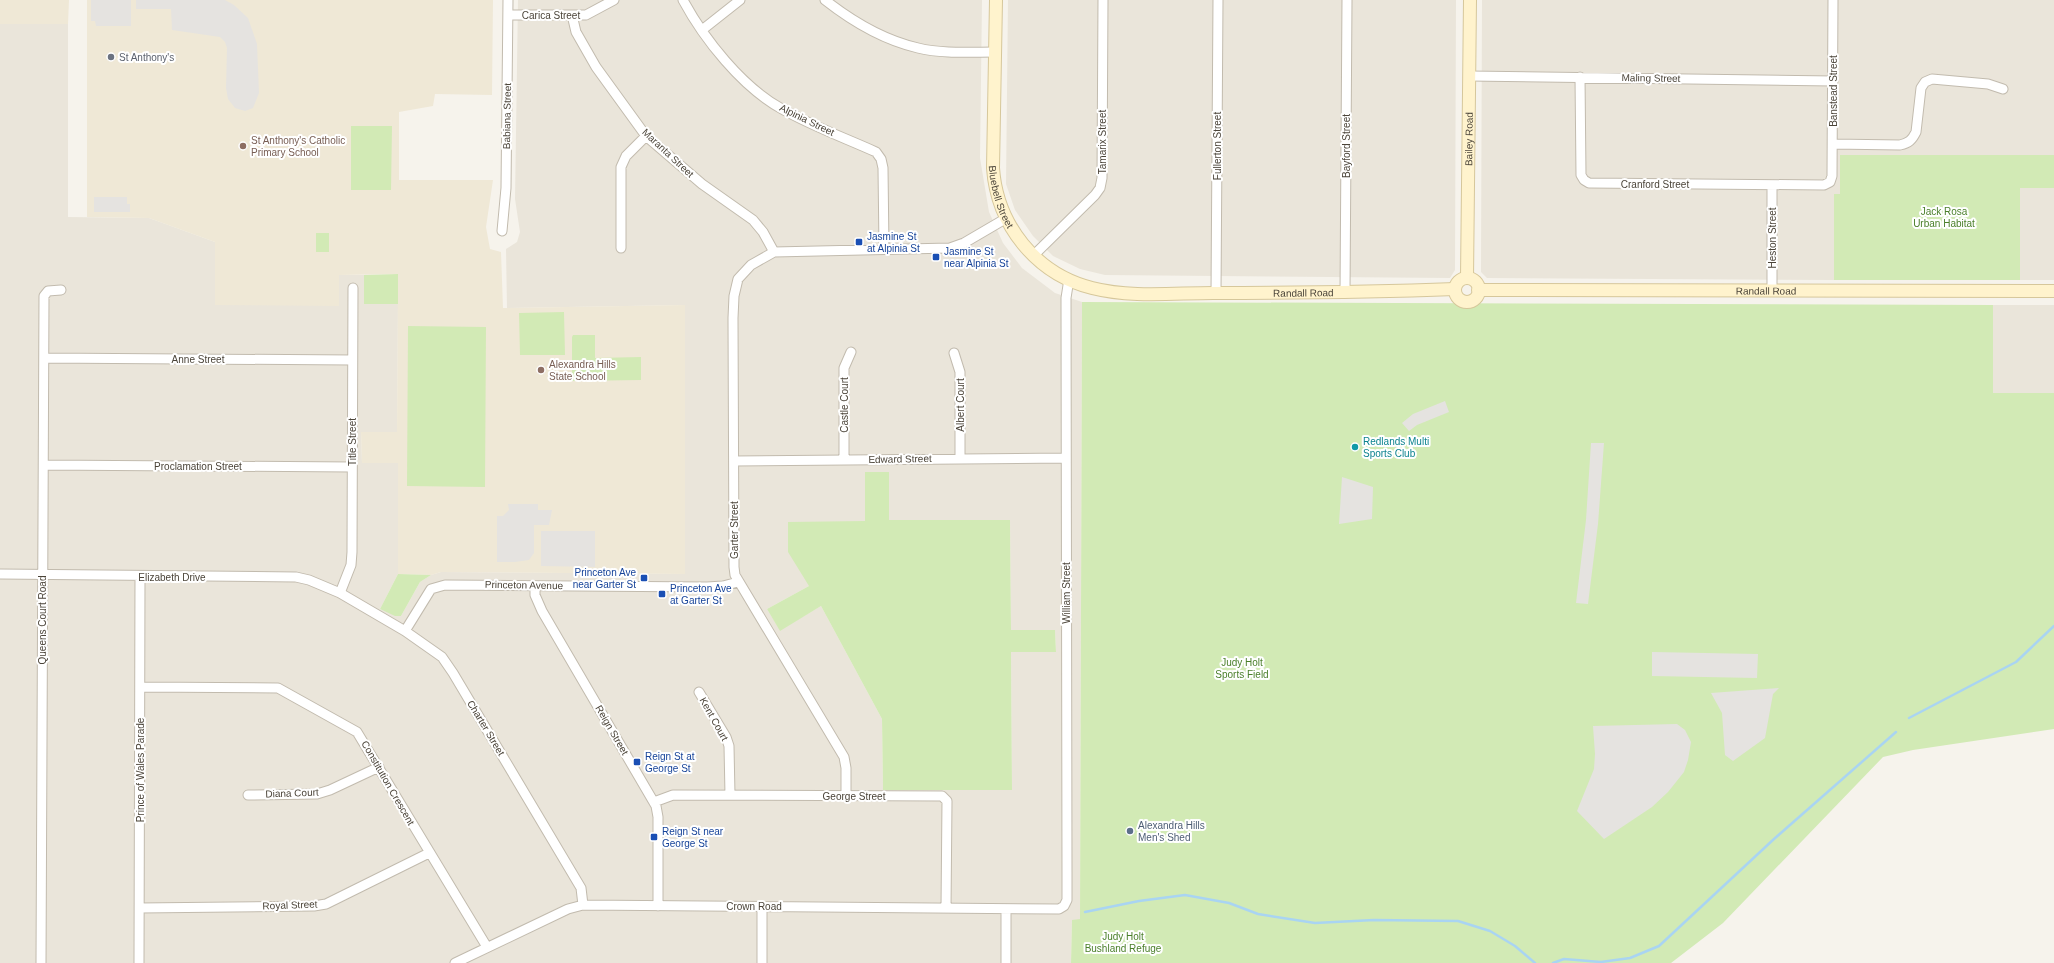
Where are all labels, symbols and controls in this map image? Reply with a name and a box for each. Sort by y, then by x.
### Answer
street label: Carica Street [522,10,580,21]
marker: St Anthony's [106,52,116,62]
place label: St Anthony's [119,52,174,63]
street label: Banstead Street [1828,55,1839,127]
street label: Maling Street [1621,72,1681,84]
street label: Babiana Street [501,83,513,149]
street label: Alpinia Street [778,102,836,138]
street label: Tamarix Street [1097,110,1108,174]
street label: Fullerton Street [1212,112,1223,180]
street label: Bailey Road [1463,112,1474,166]
street label: Bayford Street [1341,114,1352,178]
street label: Maranta Street [640,126,696,180]
place label: St Anthony's Catholic Primary School [251,135,345,158]
marker: St Anthony's Catholic Primary School [238,141,248,151]
street label: Bluebell Street [987,165,1016,230]
street label: Cranford Street [1621,179,1689,190]
park label: Jack Rosa Urban Habitat [1913,206,1975,229]
street label: Heston Street [1767,207,1778,269]
place label: Jasmine St at Alpinia St [867,231,920,254]
marker: Jasmine St at Alpinia St [854,237,864,247]
place label: Jasmine St near Alpinia St [944,246,1009,269]
marker: Jasmine St near Alpinia St [931,252,941,262]
street label: Randall Road [1736,285,1796,296]
street label: Randall Road [1273,287,1334,298]
street label: Anne Street [172,354,225,365]
place label: Alexandra Hills State School [549,359,616,382]
marker: Alexandra Hills State School [536,365,546,375]
street label: Castle Court [839,377,850,433]
street label: Albert Court [955,378,966,432]
street label: Title Street [347,418,358,466]
place label: Redlands Multi Sports Club [1363,436,1429,459]
marker: Redlands Multi Sports Club [1350,442,1360,452]
street label: Edward Street [868,453,932,465]
street label: Proclamation Street [154,461,242,472]
street label: Garter Street [729,501,740,559]
street label: William Street [1061,562,1072,624]
place label: Princeton Ave near Garter St [573,567,636,590]
street label: Elizabeth Drive [138,572,206,583]
marker: Princeton Ave near Garter St [639,573,649,583]
street label: Queens Court Road [37,576,48,664]
street label: Princeton Avenue [485,579,564,591]
place label: Princeton Ave at Garter St [670,583,732,606]
marker: Princeton Ave at Garter St [657,589,667,599]
park label: Judy Holt Sports Field [1215,657,1269,680]
street label: Kent Court [698,695,731,743]
street label: Charter Street [465,698,507,758]
street label: Reign Street [593,703,631,757]
street label: Prince of Wales Parade [135,717,146,822]
street label: Constitution Crescent [359,739,417,827]
place label: Reign St at George St [645,751,695,774]
marker: Reign St at George St [632,757,642,767]
street label: Diana Court [265,787,319,799]
street label: George Street [823,791,886,802]
place label: Alexandra Hills Men's Shed [1138,820,1205,843]
place label: Reign St near George St [662,826,724,849]
marker: Alexandra Hills Men's Shed [1125,826,1135,836]
marker: Reign St near George St [649,832,659,842]
street label: Royal Street [262,899,318,911]
street label: Crown Road [726,901,782,912]
park label: Judy Holt Bushland Refuge [1085,931,1162,954]

